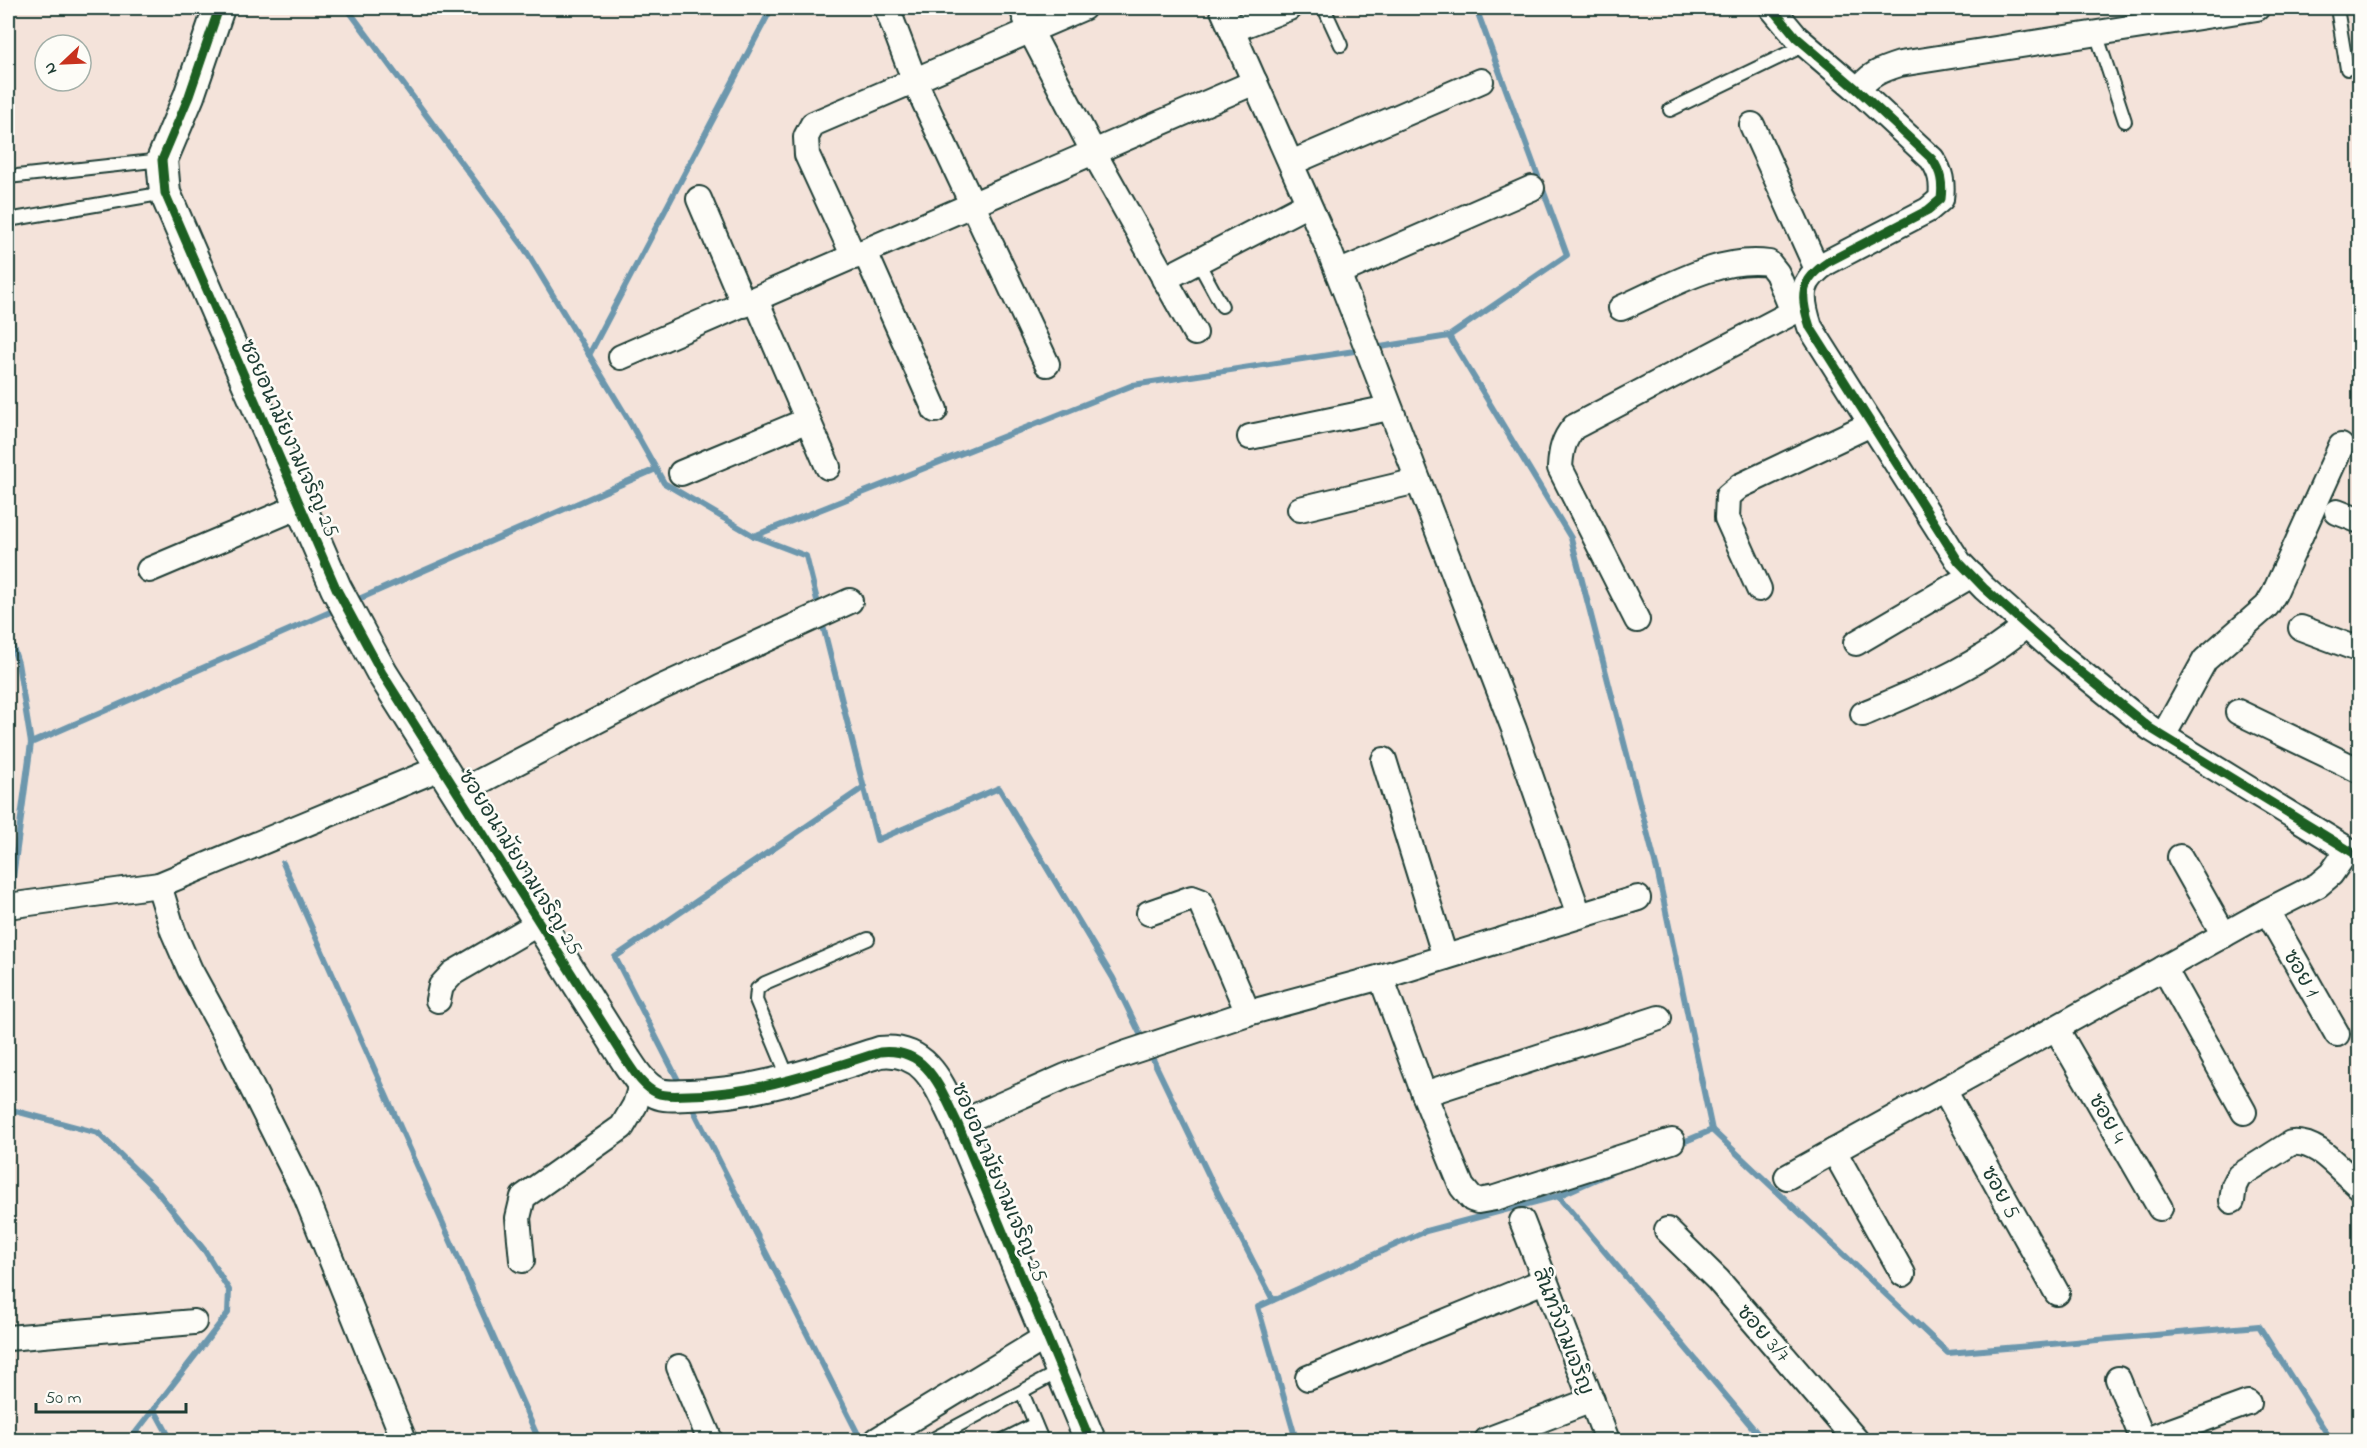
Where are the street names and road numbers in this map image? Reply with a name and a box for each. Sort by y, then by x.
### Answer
street label: ซอยอนามัยงามเจริญ 25 [231,335,345,543]
street label: ซอยอนามัยงามเจริญ 25 [450,764,589,962]
street label: ซอย 1 [2275,944,2326,1004]
street label: ซอยอนามัยงามเจริญ 25 [943,1078,1054,1287]
street label: ซอย 4 [2080,1089,2133,1150]
street label: ซอย 5 [1972,1161,2026,1225]
street label: สินทวีงามเจริญ [1524,1264,1600,1400]
street label: ซอย 3/7 [1729,1299,1796,1370]

